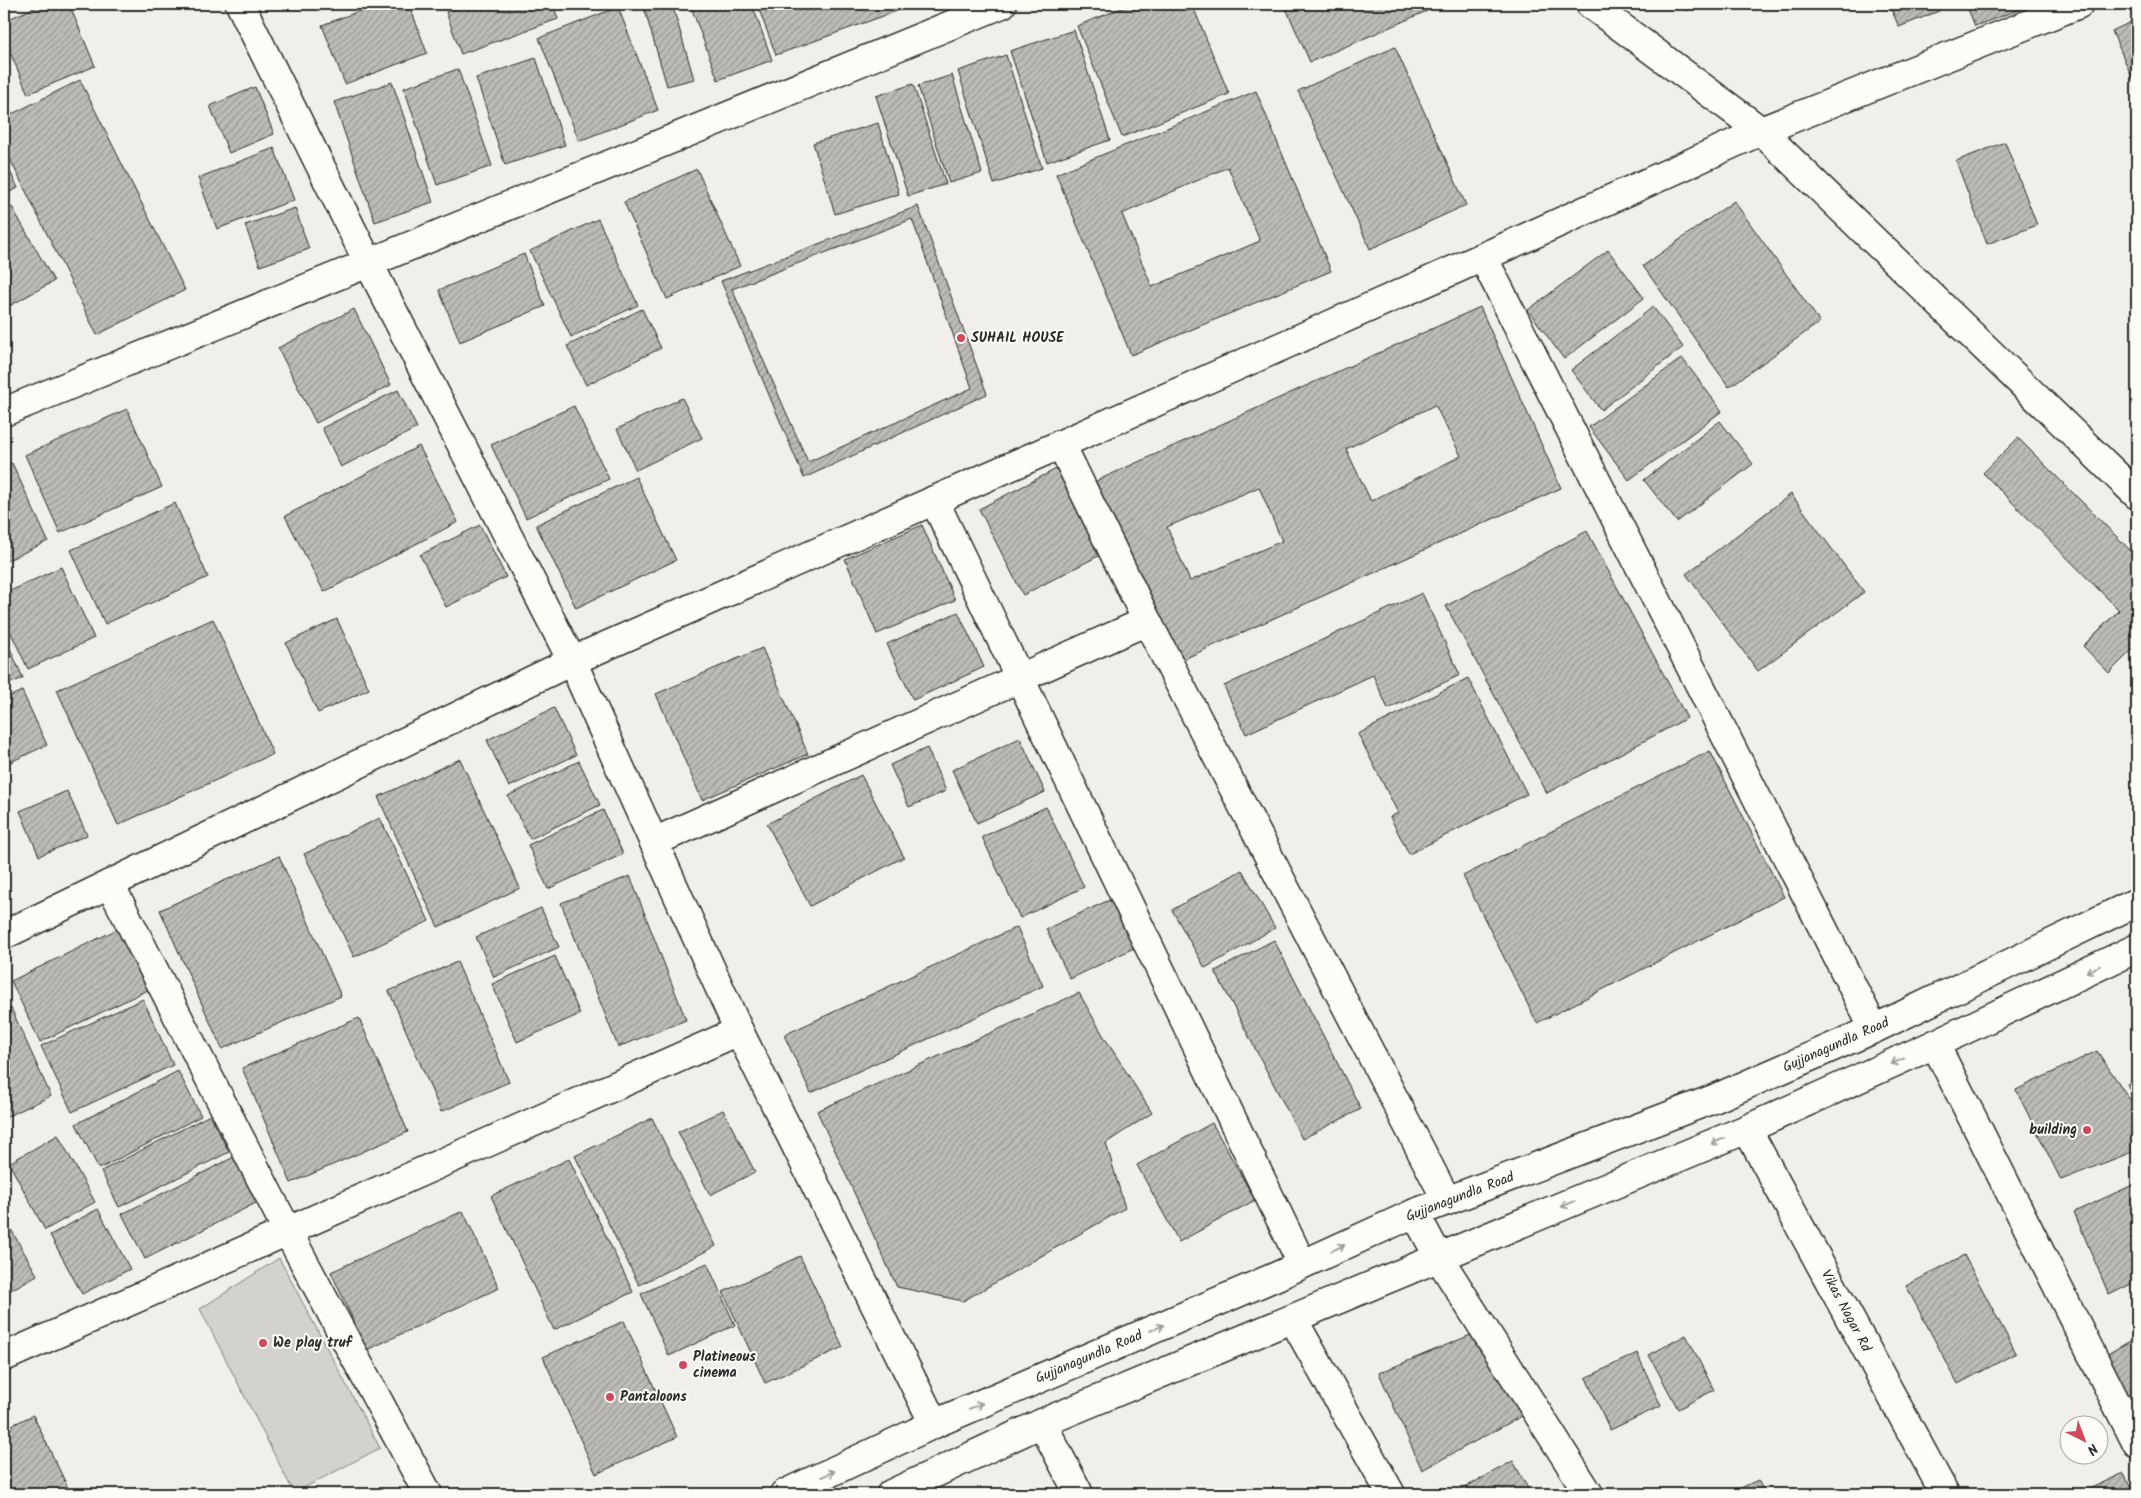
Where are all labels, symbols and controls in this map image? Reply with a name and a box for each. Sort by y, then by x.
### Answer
place label: SUHAIL HOUSE [971,327,1065,349]
marker: SUHAIL HOUSE [955,332,967,344]
one-way arrow [2086,965,2101,975]
street label: Gujjanagundla Road [1779,1011,1894,1078]
one-way arrow [1891,1056,1906,1066]
place label: building [2029,1119,2077,1141]
marker: building [2081,1124,2093,1136]
one-way arrow [1711,1136,1726,1146]
street label: Gujjanagundla Road [1403,1166,1518,1228]
one-way arrow [1561,1199,1576,1209]
one-way arrow [1330,1243,1345,1253]
street label: Vikas Nagar Rd [1815,1266,1877,1357]
one-way arrow [1149,1322,1164,1332]
street label: Gujjanagundla Road [1032,1324,1147,1389]
place label: We play truf [273,1332,353,1354]
marker: We play truf [257,1337,269,1349]
place label: Platineous cinema [693,1346,756,1384]
marker: Platineous cinema [677,1359,689,1371]
place label: Pantaloons [620,1386,687,1408]
marker: Pantaloons [604,1391,616,1403]
one-way arrow [968,1401,983,1411]
north arrow [2058,1416,2108,1466]
text: N [2081,1438,2103,1460]
one-way arrow [820,1468,835,1478]

